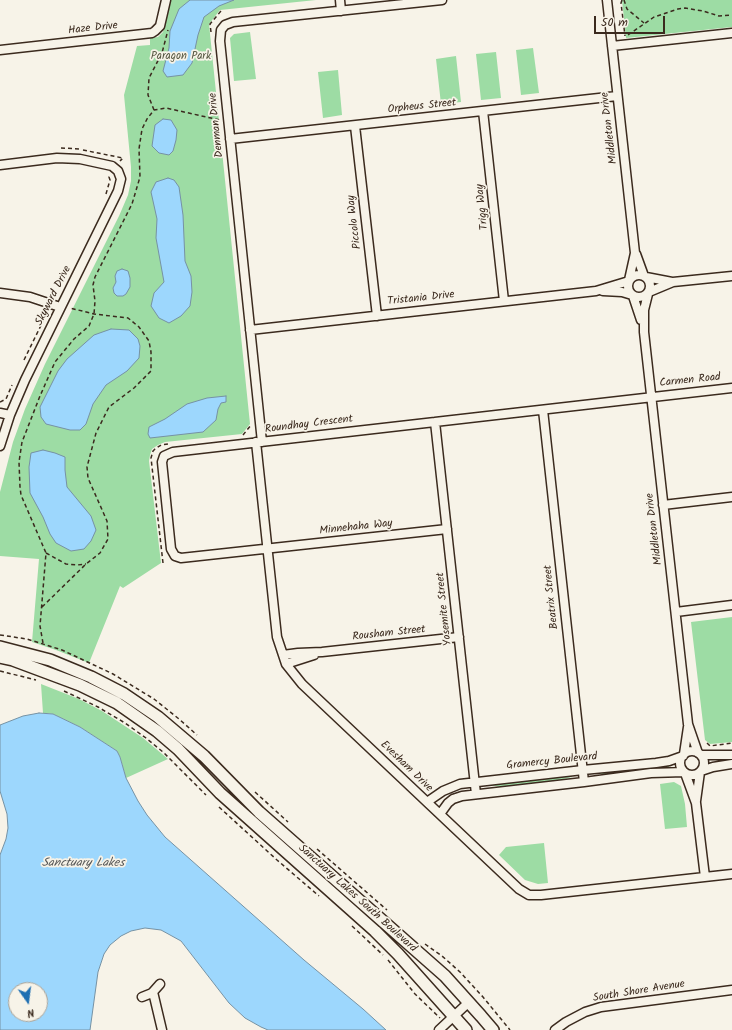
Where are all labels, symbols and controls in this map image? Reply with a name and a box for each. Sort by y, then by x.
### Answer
scale bar [596,8,667,34]
text: 50 m [601,13,628,32]
street label: Haze Drive [68,20,118,38]
park label: Paragon Park [151,50,211,64]
street label: Middleton Drive [599,91,621,165]
street label: Denman Drive [207,92,227,158]
street label: Orpheus Street [387,97,457,117]
street label: Trigg Way [474,183,492,231]
street label: Piccolo Way [345,194,365,250]
street label: Skyward Drive [33,264,75,328]
street label: Tristania Drive [387,289,455,309]
street label: Carmen Road [659,371,721,391]
street label: Roundhay Crescent [264,413,354,437]
street label: Middleton Drive [644,492,666,566]
street label: Minnehaha Way [319,518,393,538]
street label: Beatrix Street [542,564,562,630]
street label: Yosemite Street [435,572,455,646]
street label: Rousham Street [352,624,426,644]
street label: Evesham Drive [377,739,435,795]
street label: Gramercy Boulevard [506,751,598,773]
street label: Sanctuary Lakes South Boulevard [295,842,419,956]
water label: Sanctuary Lakes [42,857,124,871]
street label: South Shore Avenue [592,978,686,1006]
north arrow [8,982,48,1022]
text: N [25,1003,36,1022]

